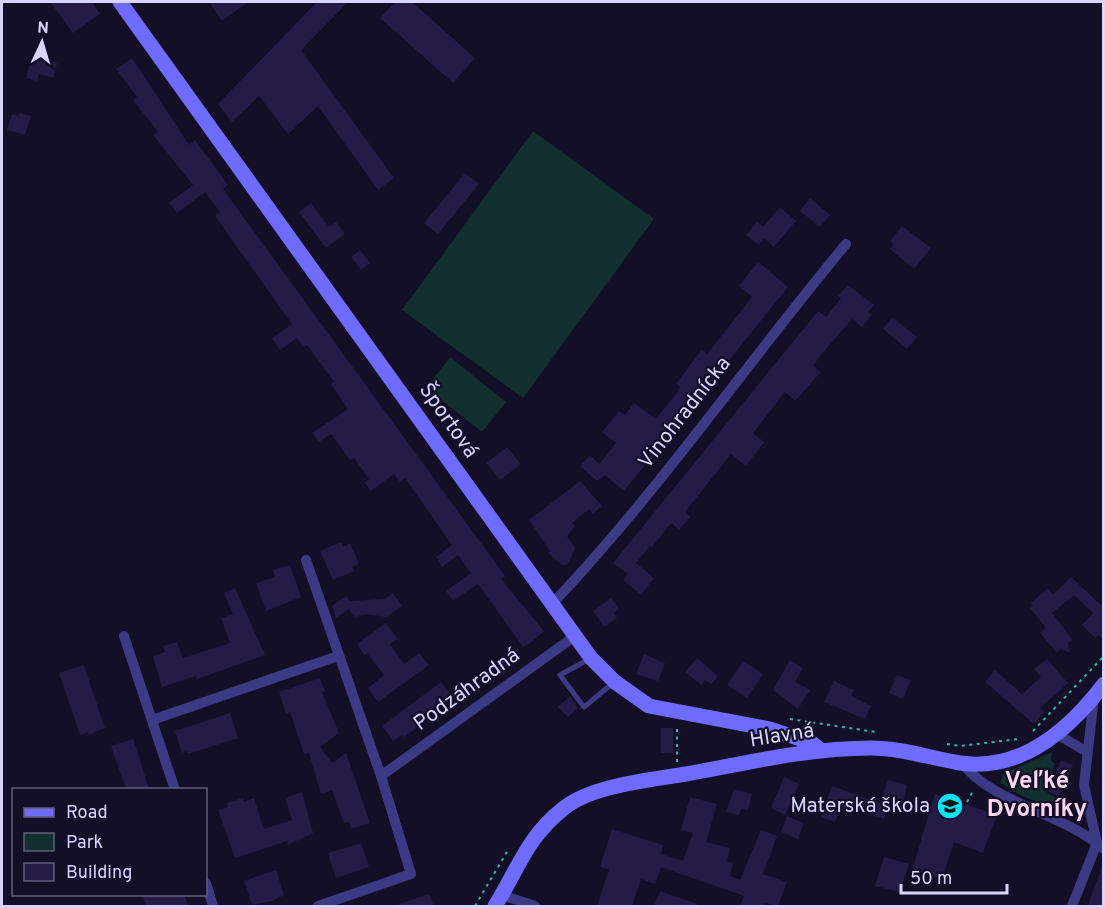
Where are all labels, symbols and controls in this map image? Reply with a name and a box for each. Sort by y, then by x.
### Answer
north arrow [12,12,72,72]
text: N [36,19,49,39]
street label: Vinohradnícka [633,351,737,475]
street label: Športová [412,377,485,464]
street label: Podzáhradná [409,642,525,738]
street label: Hlavná [748,718,816,754]
district label: Veľké Dvorníky [987,767,1087,825]
legend [12,788,207,896]
school or university icon: Materská škola [935,791,965,821]
place label: Materská škola [790,793,930,820]
text: Road [66,802,108,825]
text: Park [66,832,103,855]
scale bar [901,857,1008,895]
text: Building [66,862,132,885]
text: 50 m [910,868,952,891]

